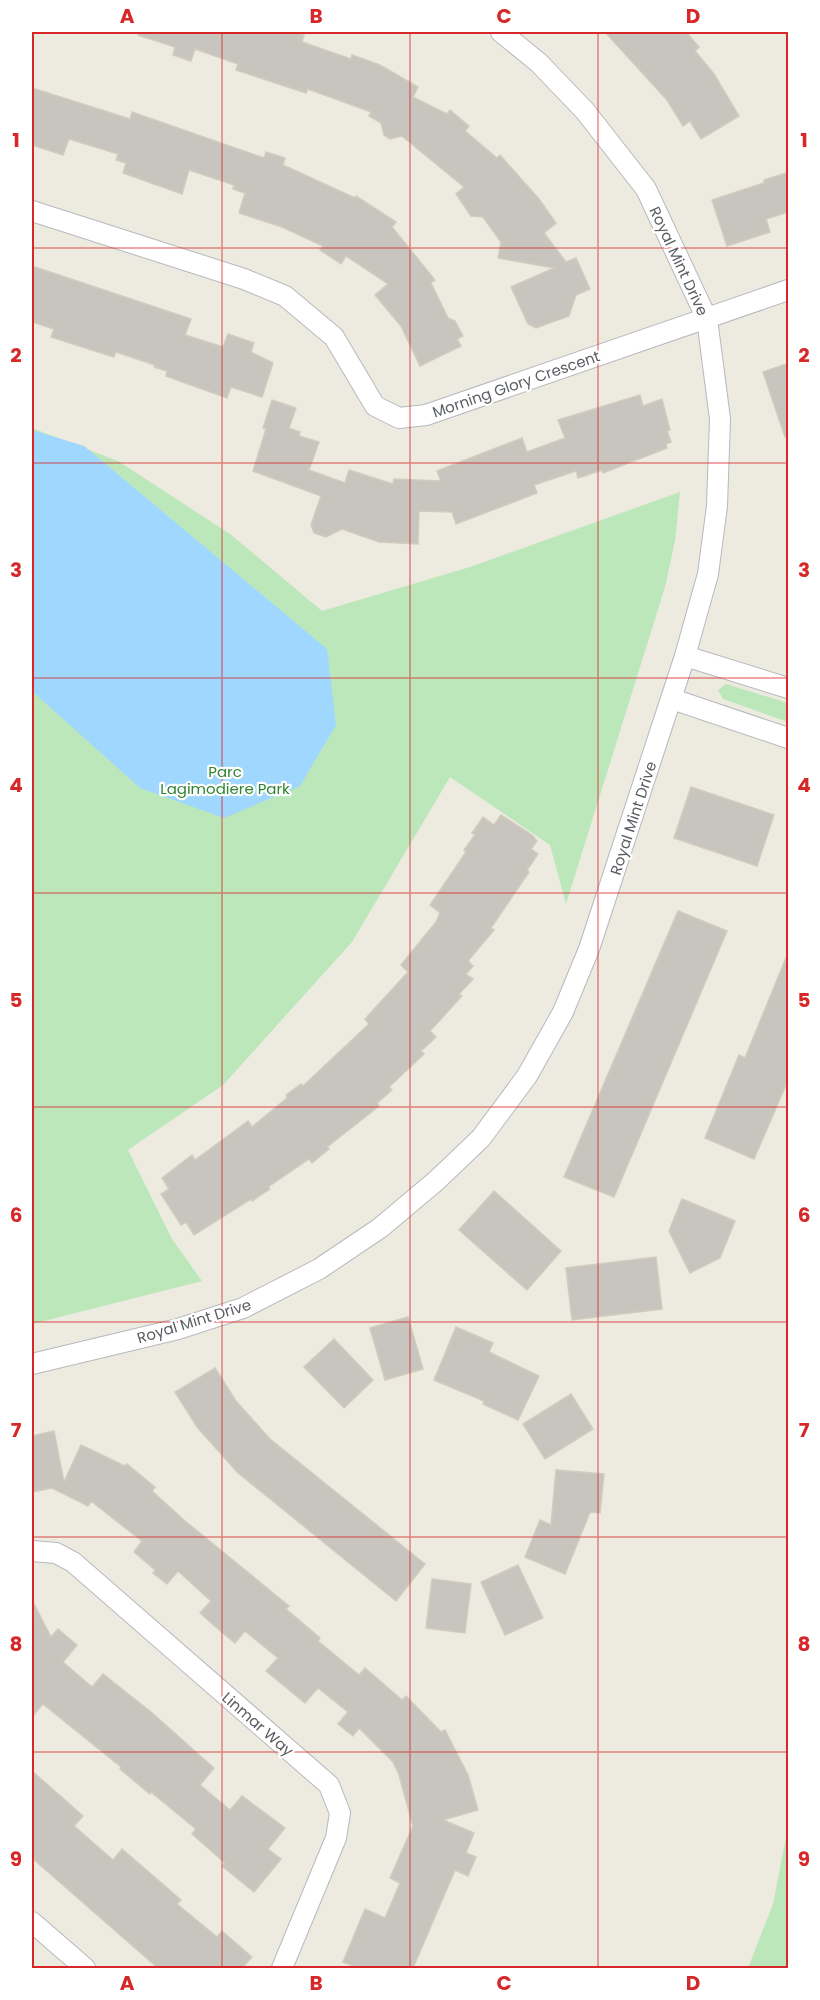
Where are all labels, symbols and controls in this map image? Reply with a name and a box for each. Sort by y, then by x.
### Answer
text: A [120,2,135,30]
text: B [309,2,323,30]
text: C [496,2,512,30]
text: D [686,2,700,30]
text: 1 [12,126,20,154]
text: 1 [800,126,808,154]
street label: Royal Mint Drive [644,203,714,319]
text: 2 [10,341,22,369]
text: 2 [798,341,810,369]
street label: Morning Glory Crescent [429,345,603,423]
text: 3 [10,556,22,584]
text: 3 [798,556,810,584]
street label: Royal Mint Drive [605,759,661,877]
park label: Parc Lagimodiere Park [160,761,290,799]
text: 4 [9,771,23,799]
text: 4 [797,771,811,799]
text: 5 [10,986,23,1014]
text: 5 [798,986,811,1014]
text: 6 [10,1201,22,1229]
text: 6 [798,1201,810,1229]
street label: Royal Mint Drive [134,1294,254,1348]
text: 7 [11,1416,22,1444]
text: 7 [799,1416,810,1444]
text: 8 [10,1630,22,1658]
text: 8 [798,1630,810,1658]
street label: Linmar Way [218,1687,299,1761]
text: 9 [10,1845,22,1873]
text: 9 [798,1845,810,1873]
text: A [120,1969,135,1997]
text: B [309,1969,323,1997]
text: C [496,1969,512,1997]
text: D [686,1969,700,1997]

